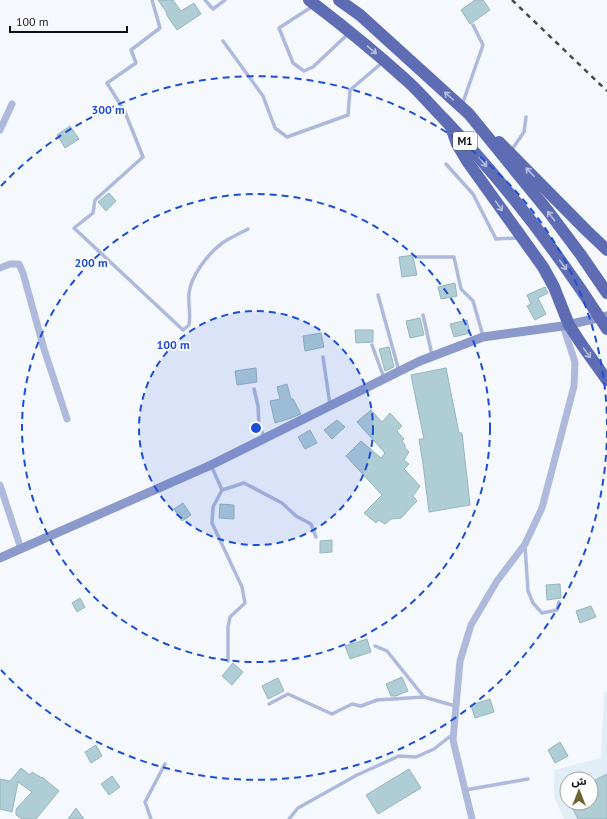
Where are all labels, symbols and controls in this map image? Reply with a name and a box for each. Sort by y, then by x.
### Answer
scale bar [10,8,127,34]
text: 100 m [16,14,49,29]
one-way arrow [367,46,377,55]
one-way arrow [444,91,454,101]
text: 300 m [91,102,125,117]
road number: M1 [453,132,477,150]
one-way arrow [479,157,488,168]
one-way arrow [525,167,535,177]
one-way arrow [495,201,503,212]
one-way arrow [547,210,556,221]
text: 200 m [74,255,108,270]
one-way arrow [559,259,567,270]
text: 100 m [156,337,190,352]
one-way arrow [583,347,592,358]
centre of rings [249,421,263,435]
north arrow [559,771,599,811]
text: ش [571,774,587,788]

